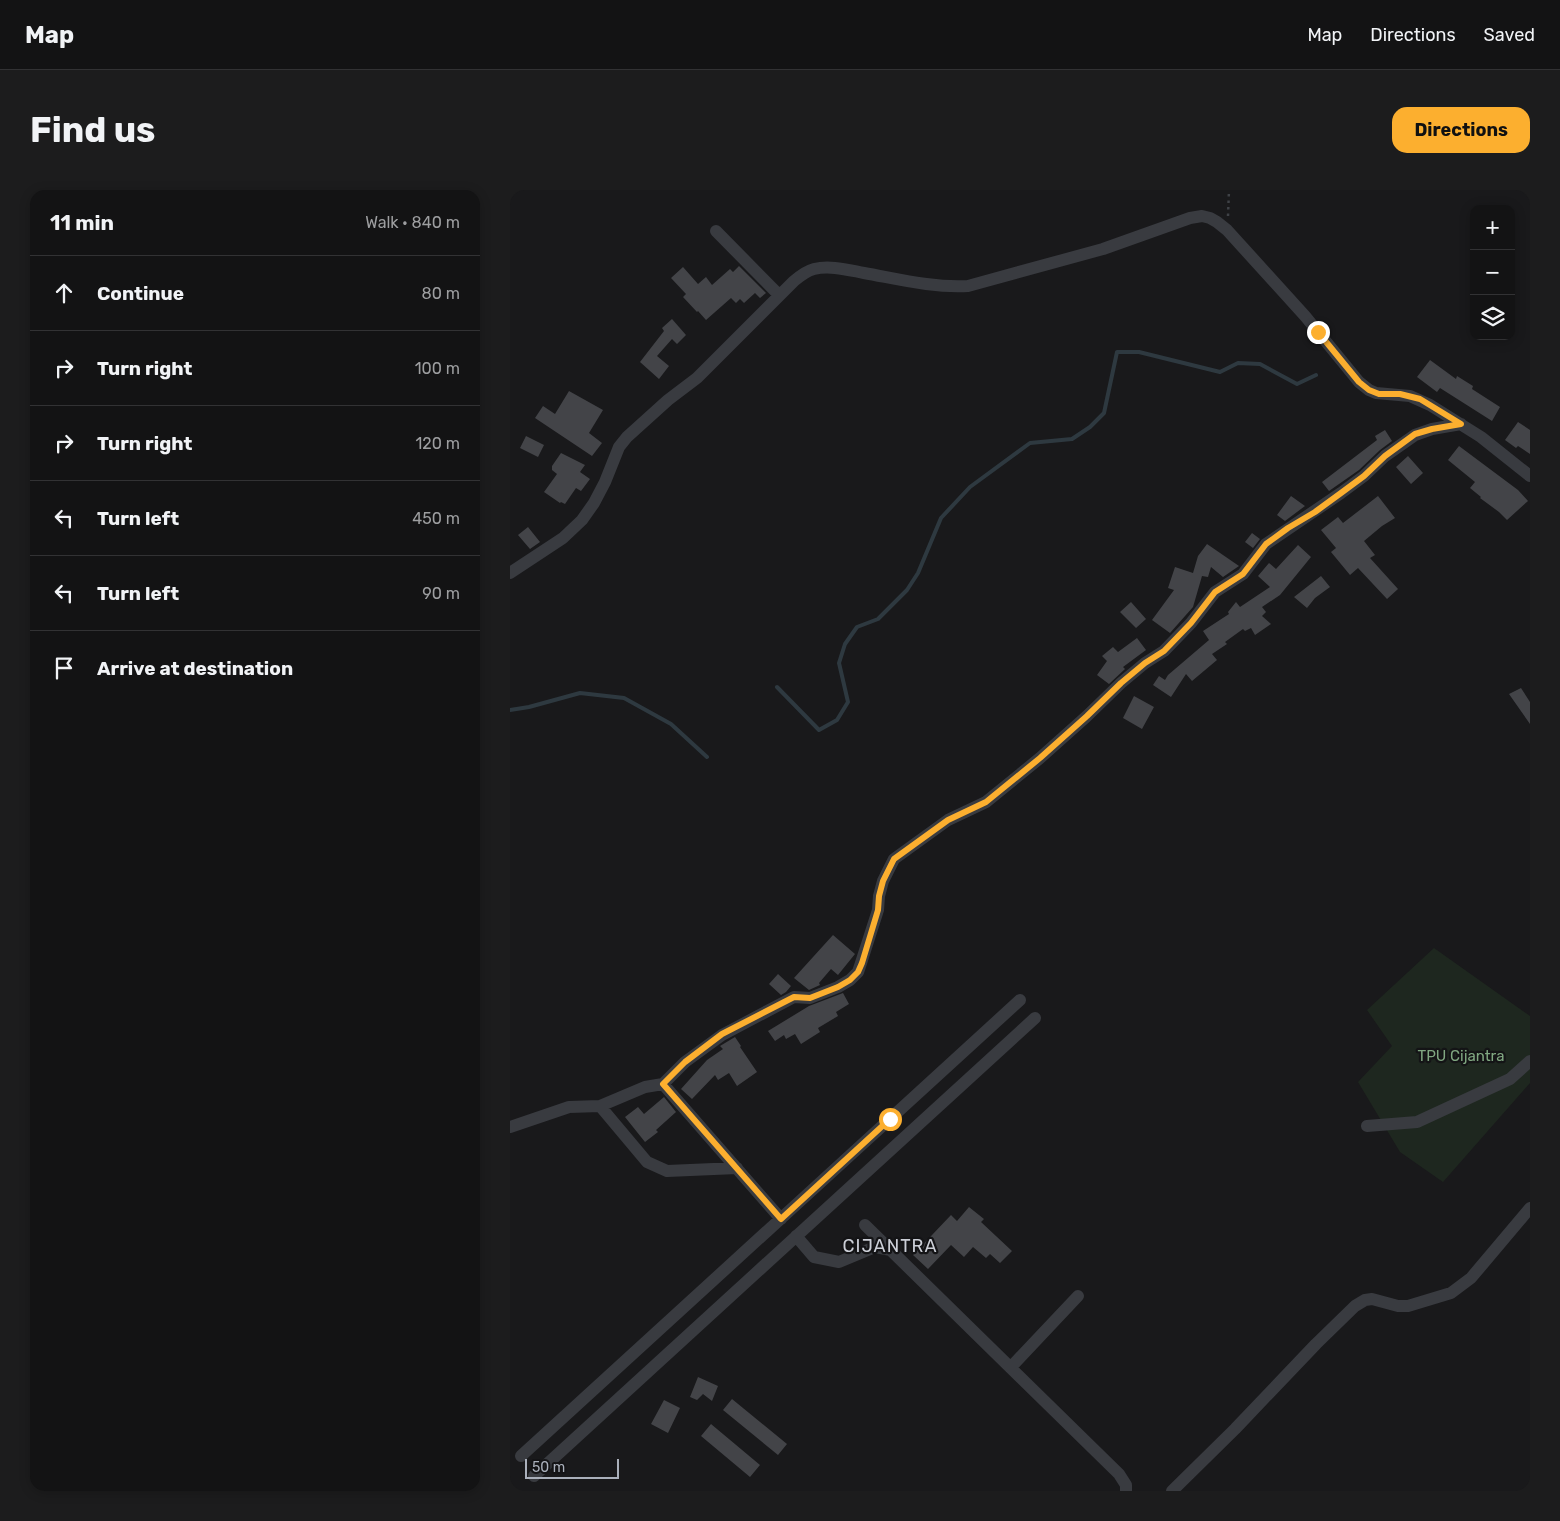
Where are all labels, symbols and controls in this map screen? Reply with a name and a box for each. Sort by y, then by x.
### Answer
text: Map [25,21,74,49]
text: Map [1307,24,1342,46]
text: Directions [1370,24,1456,46]
text: Saved [1484,24,1535,46]
button: Directions [1392,107,1530,153]
text: Find us [30,109,155,151]
map controls [1470,205,1515,340]
button: + [1470,205,1515,250]
text: 11 min [50,210,114,235]
text: Walk · 840 m [365,213,460,232]
button: − [1470,250,1515,295]
icon: ahead [50,279,78,307]
text: Continue [97,282,184,305]
text: 80 m [422,284,460,303]
button: layers [1470,295,1515,340]
route end [1307,321,1330,344]
icon: right [50,354,78,382]
text: Turn right [97,357,192,380]
text: 100 m [415,359,460,378]
icon: right [50,429,78,457]
text: Turn right [97,432,192,455]
text: 120 m [415,434,460,453]
icon: left [50,504,78,532]
text: Turn left [97,507,179,530]
text: 450 m [412,509,460,528]
icon: left [50,579,78,607]
text: Turn left [97,582,179,605]
text: 90 m [422,584,460,603]
icon: arrive [50,654,78,682]
text: Arrive at destination [97,657,293,680]
park label: TPU Cijantra [1418,1047,1504,1065]
route start [879,1108,902,1131]
district label: CIJANTRA [843,1235,937,1257]
scale bar [525,1456,619,1479]
text: 50 m [532,1459,565,1476]

